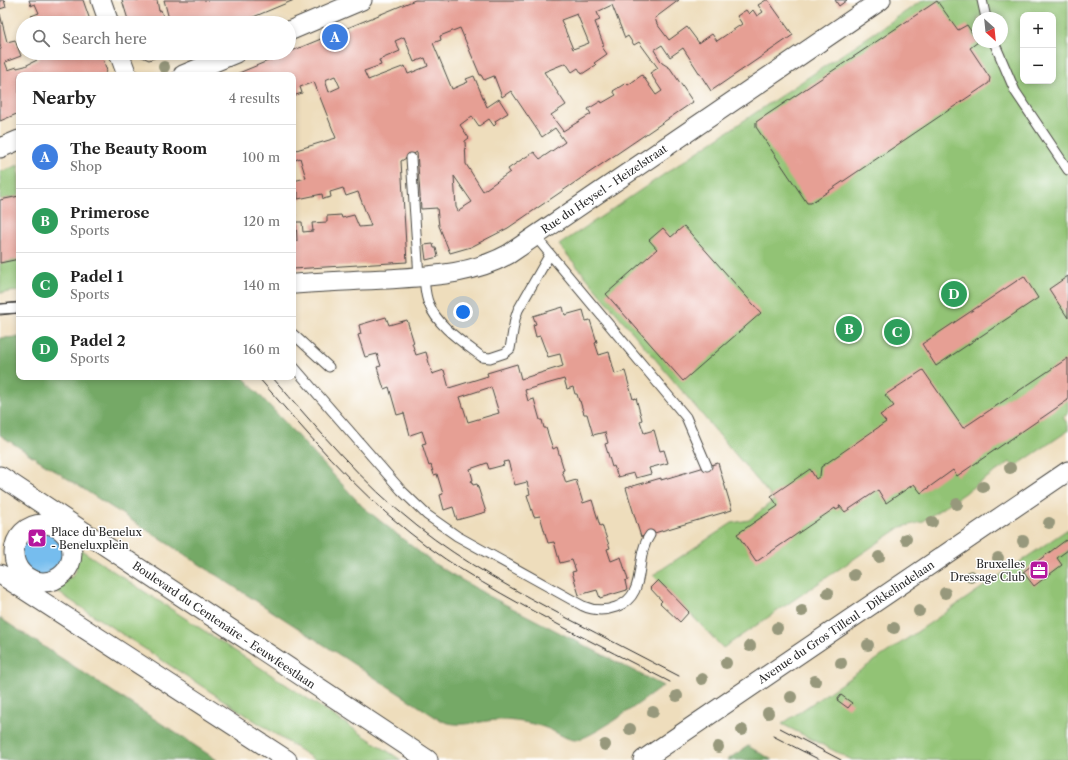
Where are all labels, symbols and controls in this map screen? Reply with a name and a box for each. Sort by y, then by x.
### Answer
north arrow [972,12,1008,48]
map controls [1020,12,1056,84]
button: + [1020,12,1056,48]
search box [16,16,296,60]
pin: A [322,22,348,52]
icon: search [30,27,52,49]
text: Search here [62,29,147,48]
button: − [1020,48,1056,84]
text: Nearby [32,88,96,108]
text: 4 results [229,90,280,106]
text: The Beauty Room [70,139,207,158]
street label: Rue du Heysel - Heizelstraat [538,141,670,236]
text: A [40,149,50,165]
text: 100 m [242,149,280,165]
text: Shop [70,158,102,174]
text: Primerose [70,203,150,222]
text: B [40,213,50,229]
text: 120 m [243,213,280,229]
text: Sports [70,222,109,238]
text: Padel 1 [70,267,123,286]
text: C [40,277,50,293]
text: 140 m [243,277,280,293]
pin: D [941,279,967,309]
text: Sports [70,286,109,302]
your location [453,302,473,322]
pin: B [836,314,862,344]
pin: C [884,317,910,347]
text: Padel 2 [70,331,126,350]
text: D [39,341,51,357]
text: 160 m [243,341,280,357]
text: Sports [70,350,109,366]
place label: Place du Benelux - Beneluxplein [51,525,143,552]
place icon: Place du Benelux - Beneluxplein [26,527,48,549]
street label: Avenue du Gros Tilleul - Dikkelindelaan [754,557,937,687]
place label: Bruxelles Dressage Club [950,557,1025,584]
street label: Boulevard du Centenaire - Eeuwfeestlaan [130,558,318,692]
office icon: Bruxelles Dressage Club [1028,559,1050,581]

